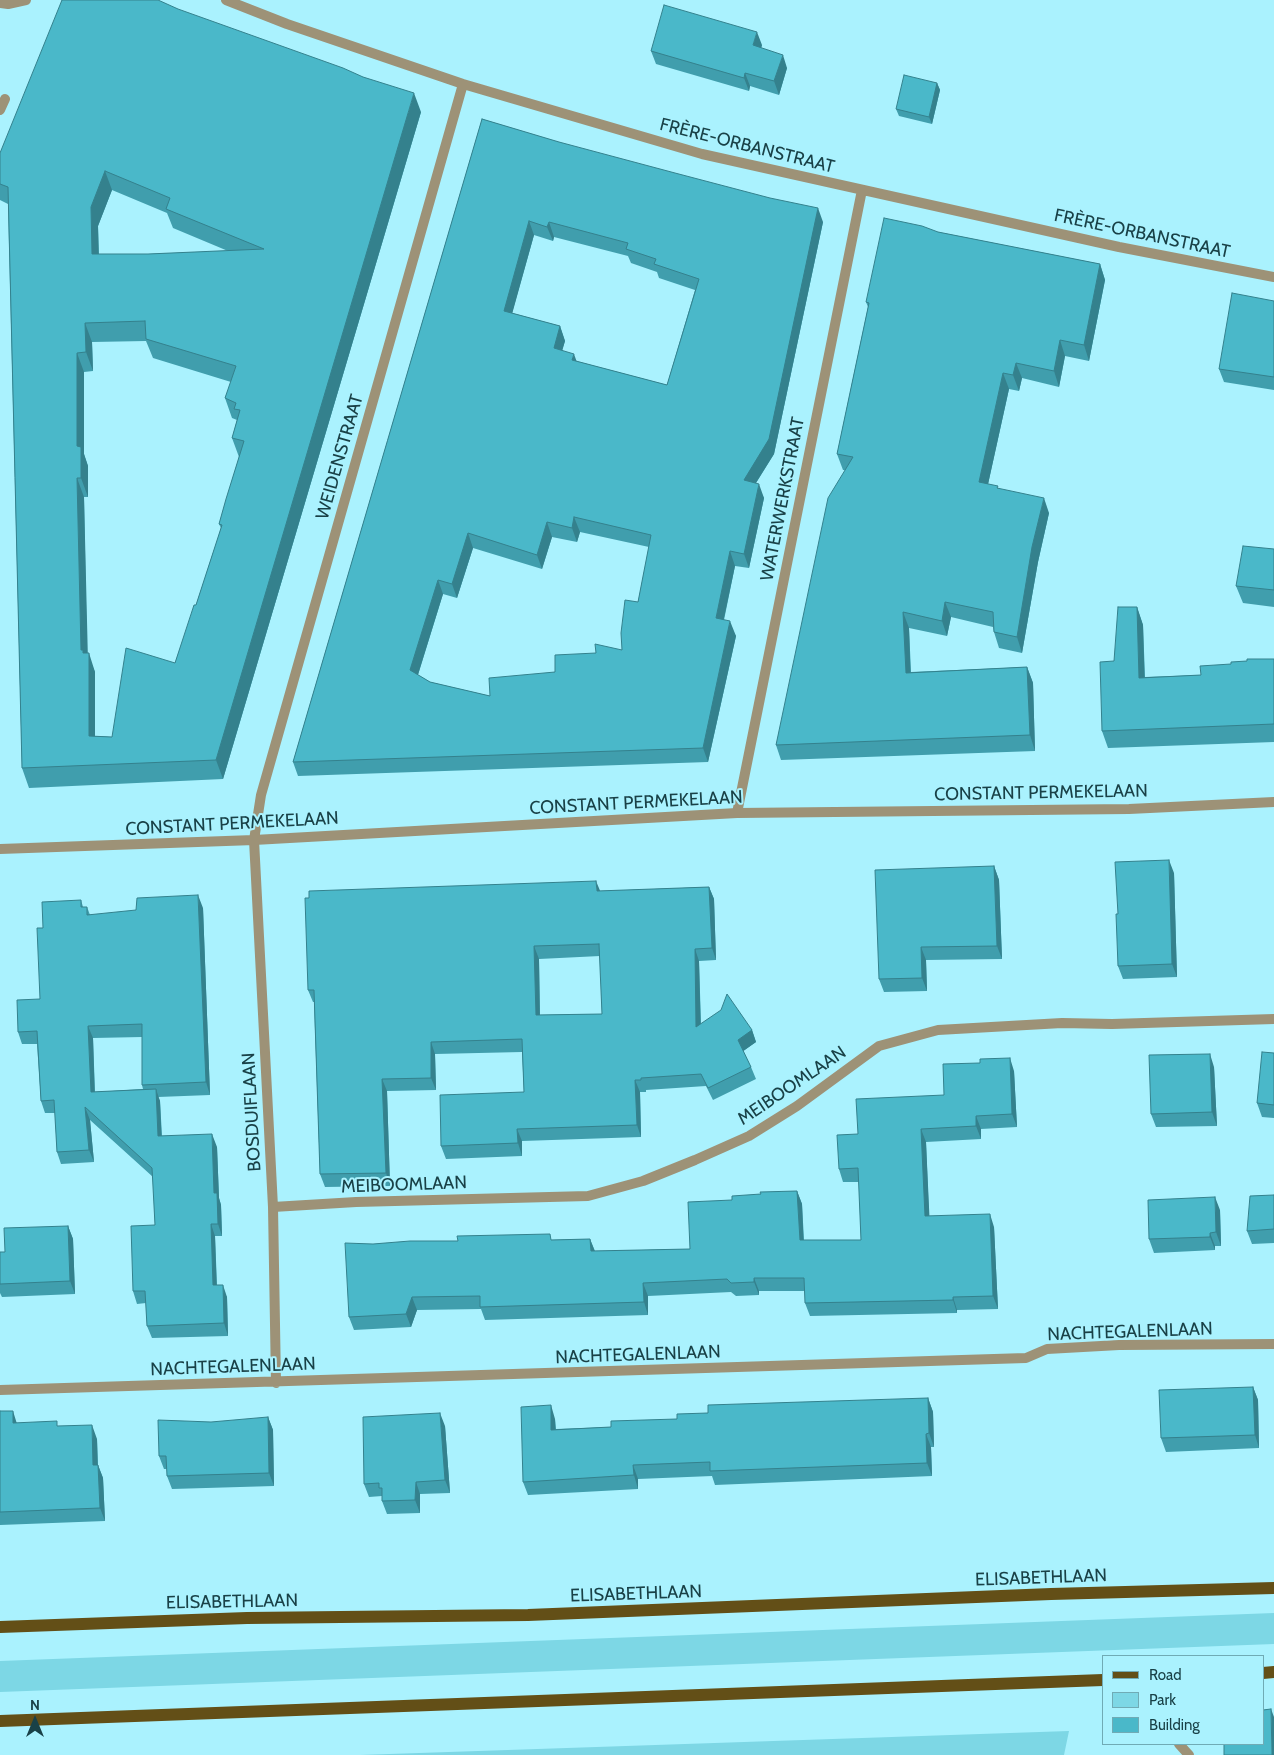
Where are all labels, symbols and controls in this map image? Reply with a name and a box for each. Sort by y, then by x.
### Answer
street label: FRÈRE-ORBANSTRAAT [657,114,837,178]
street label: FRÈRE-ORBANSTRAAT [1052,205,1232,263]
street label: WEIDENSTRAAT [312,392,368,522]
street label: WATERWERKSTRAAT [757,415,809,583]
street label: CONSTANT PERMEKELAAN [934,780,1148,806]
street label: CONSTANT PERMEKELAAN [529,787,743,819]
street label: CONSTANT PERMEKELAAN [125,808,339,840]
street label: MEIBOOMLAAN [734,1042,850,1130]
street label: BOSDUIFLAAN [238,1052,266,1172]
street label: MEIBOOMLAAN [341,1172,467,1198]
street label: NACHTEGALENLAAN [1047,1318,1213,1346]
street label: NACHTEGALENLAAN [555,1341,721,1369]
street label: NACHTEGALENLAAN [150,1353,316,1381]
street label: ELISABETHLAAN [975,1565,1107,1591]
street label: ELISABETHLAAN [570,1581,702,1607]
street label: ELISABETHLAAN [166,1590,298,1614]
legend [1102,1655,1264,1745]
text: Road [1149,1666,1182,1684]
text: Park [1149,1691,1176,1709]
north arrow [10,1695,60,1745]
text: N [30,1696,40,1714]
text: Building [1149,1716,1200,1734]

